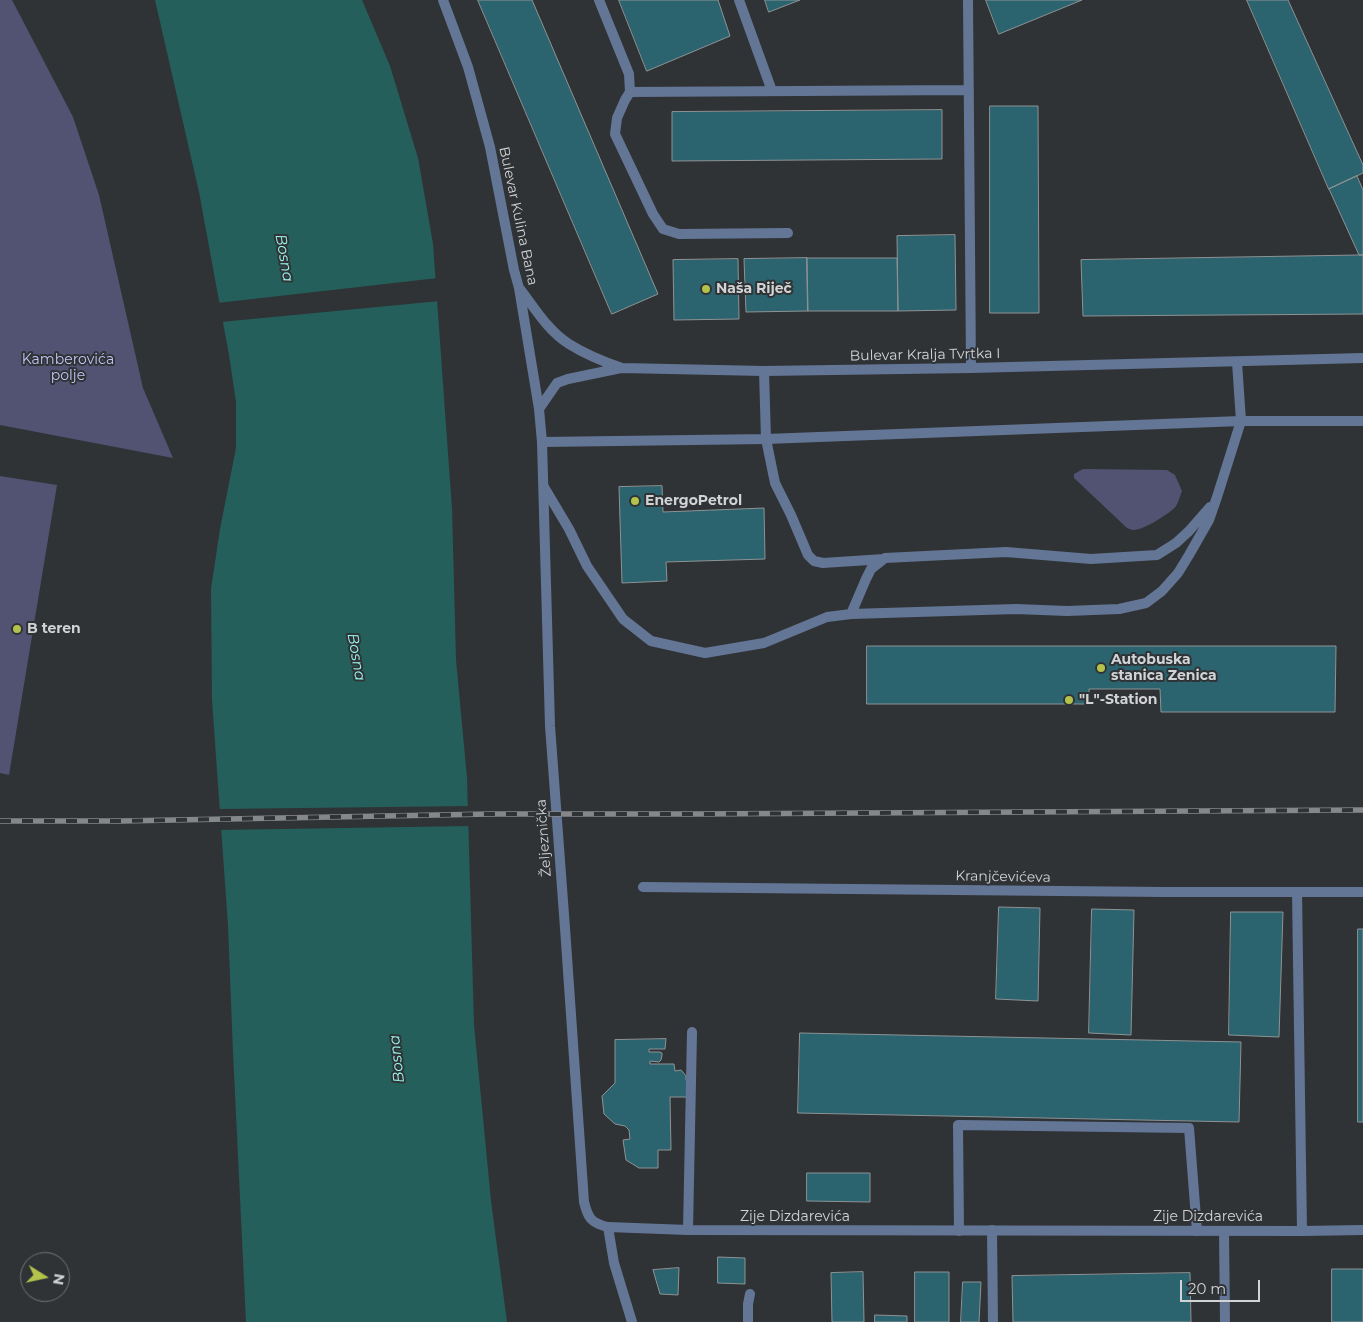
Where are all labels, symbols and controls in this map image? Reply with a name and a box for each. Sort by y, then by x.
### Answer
street label: Bulevar Kulina Bana [495,145,541,287]
water label: Bosna [271,233,297,283]
place label: Naša Riječ [716,281,792,297]
marker: Naša Riječ [700,283,712,295]
street label: Bulevar Kralja Tvrtka I [850,345,1000,365]
park label: Kamberovića polje [22,352,114,384]
place label: EnergoPetrol [645,493,742,509]
marker: EnergoPetrol [629,495,641,507]
place label: B teren [27,621,81,637]
marker: B teren [11,623,23,635]
water label: Bosna [343,632,369,682]
place label: Autobuska stanica Zenica [1111,652,1217,684]
marker: Autobuska stanica Zenica [1095,662,1107,674]
place label: "L"-Station [1079,692,1157,708]
marker: "L"-Station [1063,694,1075,706]
street label: Željeznička [533,799,555,877]
street label: Kranjčevićeva [955,868,1051,886]
water label: Bosna [386,1034,408,1084]
street label: Zije Dizdarevića [740,1209,850,1225]
street label: Zije Dizdarevića [1153,1209,1263,1225]
north arrow [20,1252,70,1302]
scale bar [1183,1270,1263,1302]
text: N [49,1272,69,1287]
text: 20 m [1188,1279,1226,1298]

